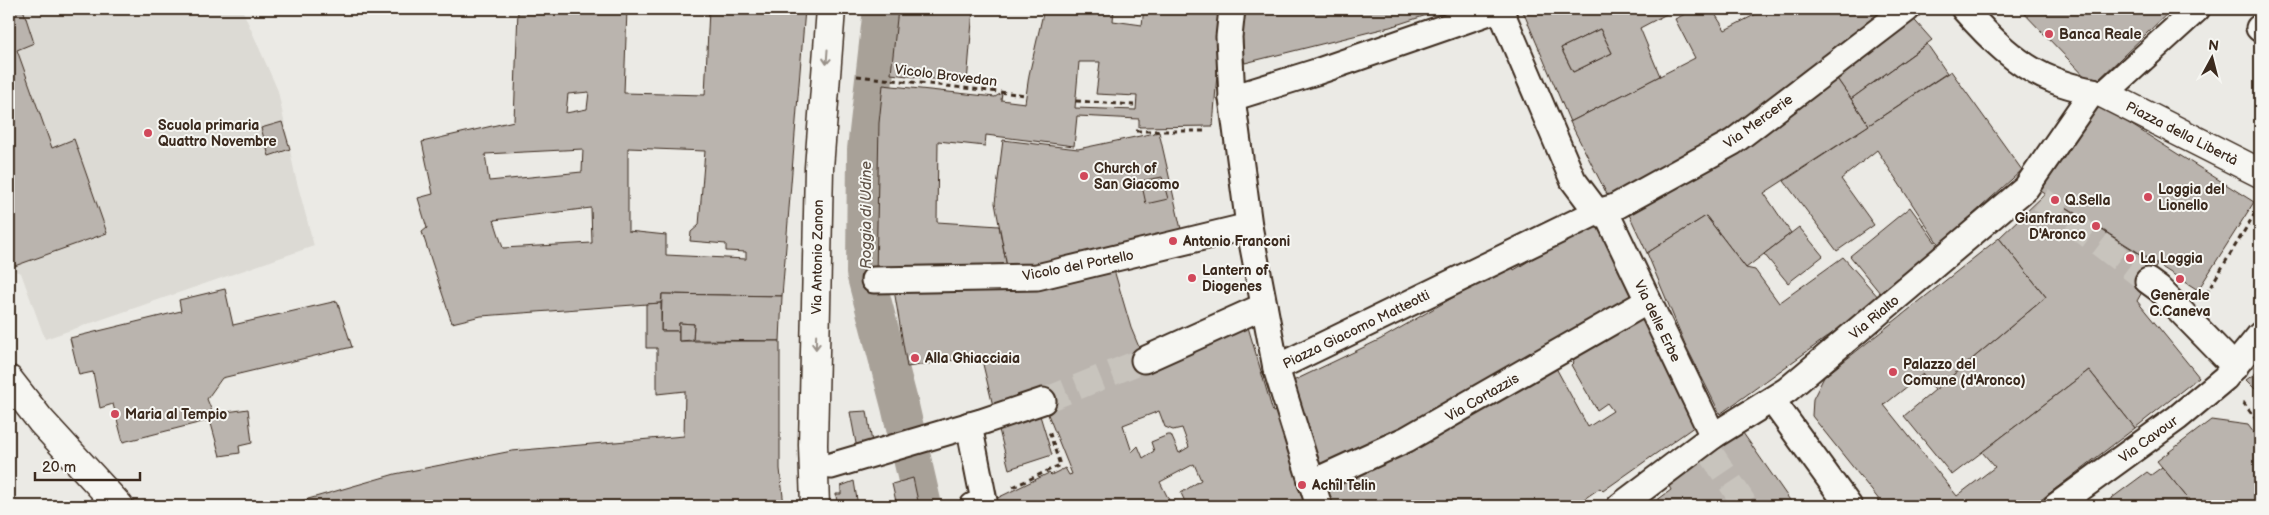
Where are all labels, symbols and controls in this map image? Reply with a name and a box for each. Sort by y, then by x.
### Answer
place label: Banca Reale [2059,26,2141,43]
marker: Banca Reale [2043,28,2055,40]
north arrow [2186,32,2236,82]
text: N [2207,37,2220,55]
one-way arrow [823,49,832,65]
street label: Vicolo Brovedan [894,61,998,90]
street label: Via Mercerie [1720,91,1796,152]
street label: Piazza della Libertà [2123,98,2241,169]
place label: Scuola primaria Quattro Novembre [158,117,277,150]
marker: Scuola primaria Quattro Novembre [142,127,154,139]
place label: Church of San Giacomo [1094,160,1179,193]
water label: Roggia di Udine [857,161,876,269]
marker: Church of San Giacomo [1078,170,1090,182]
place label: Loggia del Lionello [2158,181,2225,214]
marker: Loggia del Lionello [2142,191,2154,203]
place label: Q.Sella [2065,192,2110,209]
marker: Q.Sella [2049,194,2061,206]
street label: Via Antonio Zanon [808,199,827,315]
place label: Gianfranco D'Aronco [2015,210,2086,243]
marker: Gianfranco D'Aronco [2090,220,2102,232]
place label: Antonio Franconi [1182,233,1290,250]
marker: Antonio Franconi [1167,235,1179,247]
street label: Vicolo del Portello [1021,246,1135,285]
place label: La Loggia [2140,250,2203,267]
marker: La Loggia [2124,252,2136,264]
place label: Lantern of Diogenes [1202,262,1269,295]
marker: Lantern of Diogenes [1186,272,1198,284]
marker: Generale C.Caneva [2174,273,2186,285]
street label: Via delle Erbe [1630,278,1685,365]
street label: Piazza Giacomo Matteotti [1280,286,1433,372]
place label: Generale C.Caneva [2150,287,2211,320]
street label: Via Rialto [1846,292,1903,343]
one-way arrow [811,334,820,350]
place label: Alla Ghiacciaia [924,350,1020,367]
marker: Alla Ghiacciaia [909,352,921,364]
place label: Palazzo del Comune (d'Aronco) [1903,356,2026,389]
marker: Palazzo del Comune (d'Aronco) [1887,366,1899,378]
street label: Via Cortazzis [1442,370,1522,425]
place label: Maria al Tempio [125,406,227,423]
marker: Maria al Tempio [109,408,121,420]
street label: Via Cavour [2115,412,2182,466]
scale bar [35,450,140,482]
text: 20 m [42,458,76,477]
place label: Achîl Telin [1311,477,1376,494]
marker: Achîl Telin [1296,479,1308,491]

